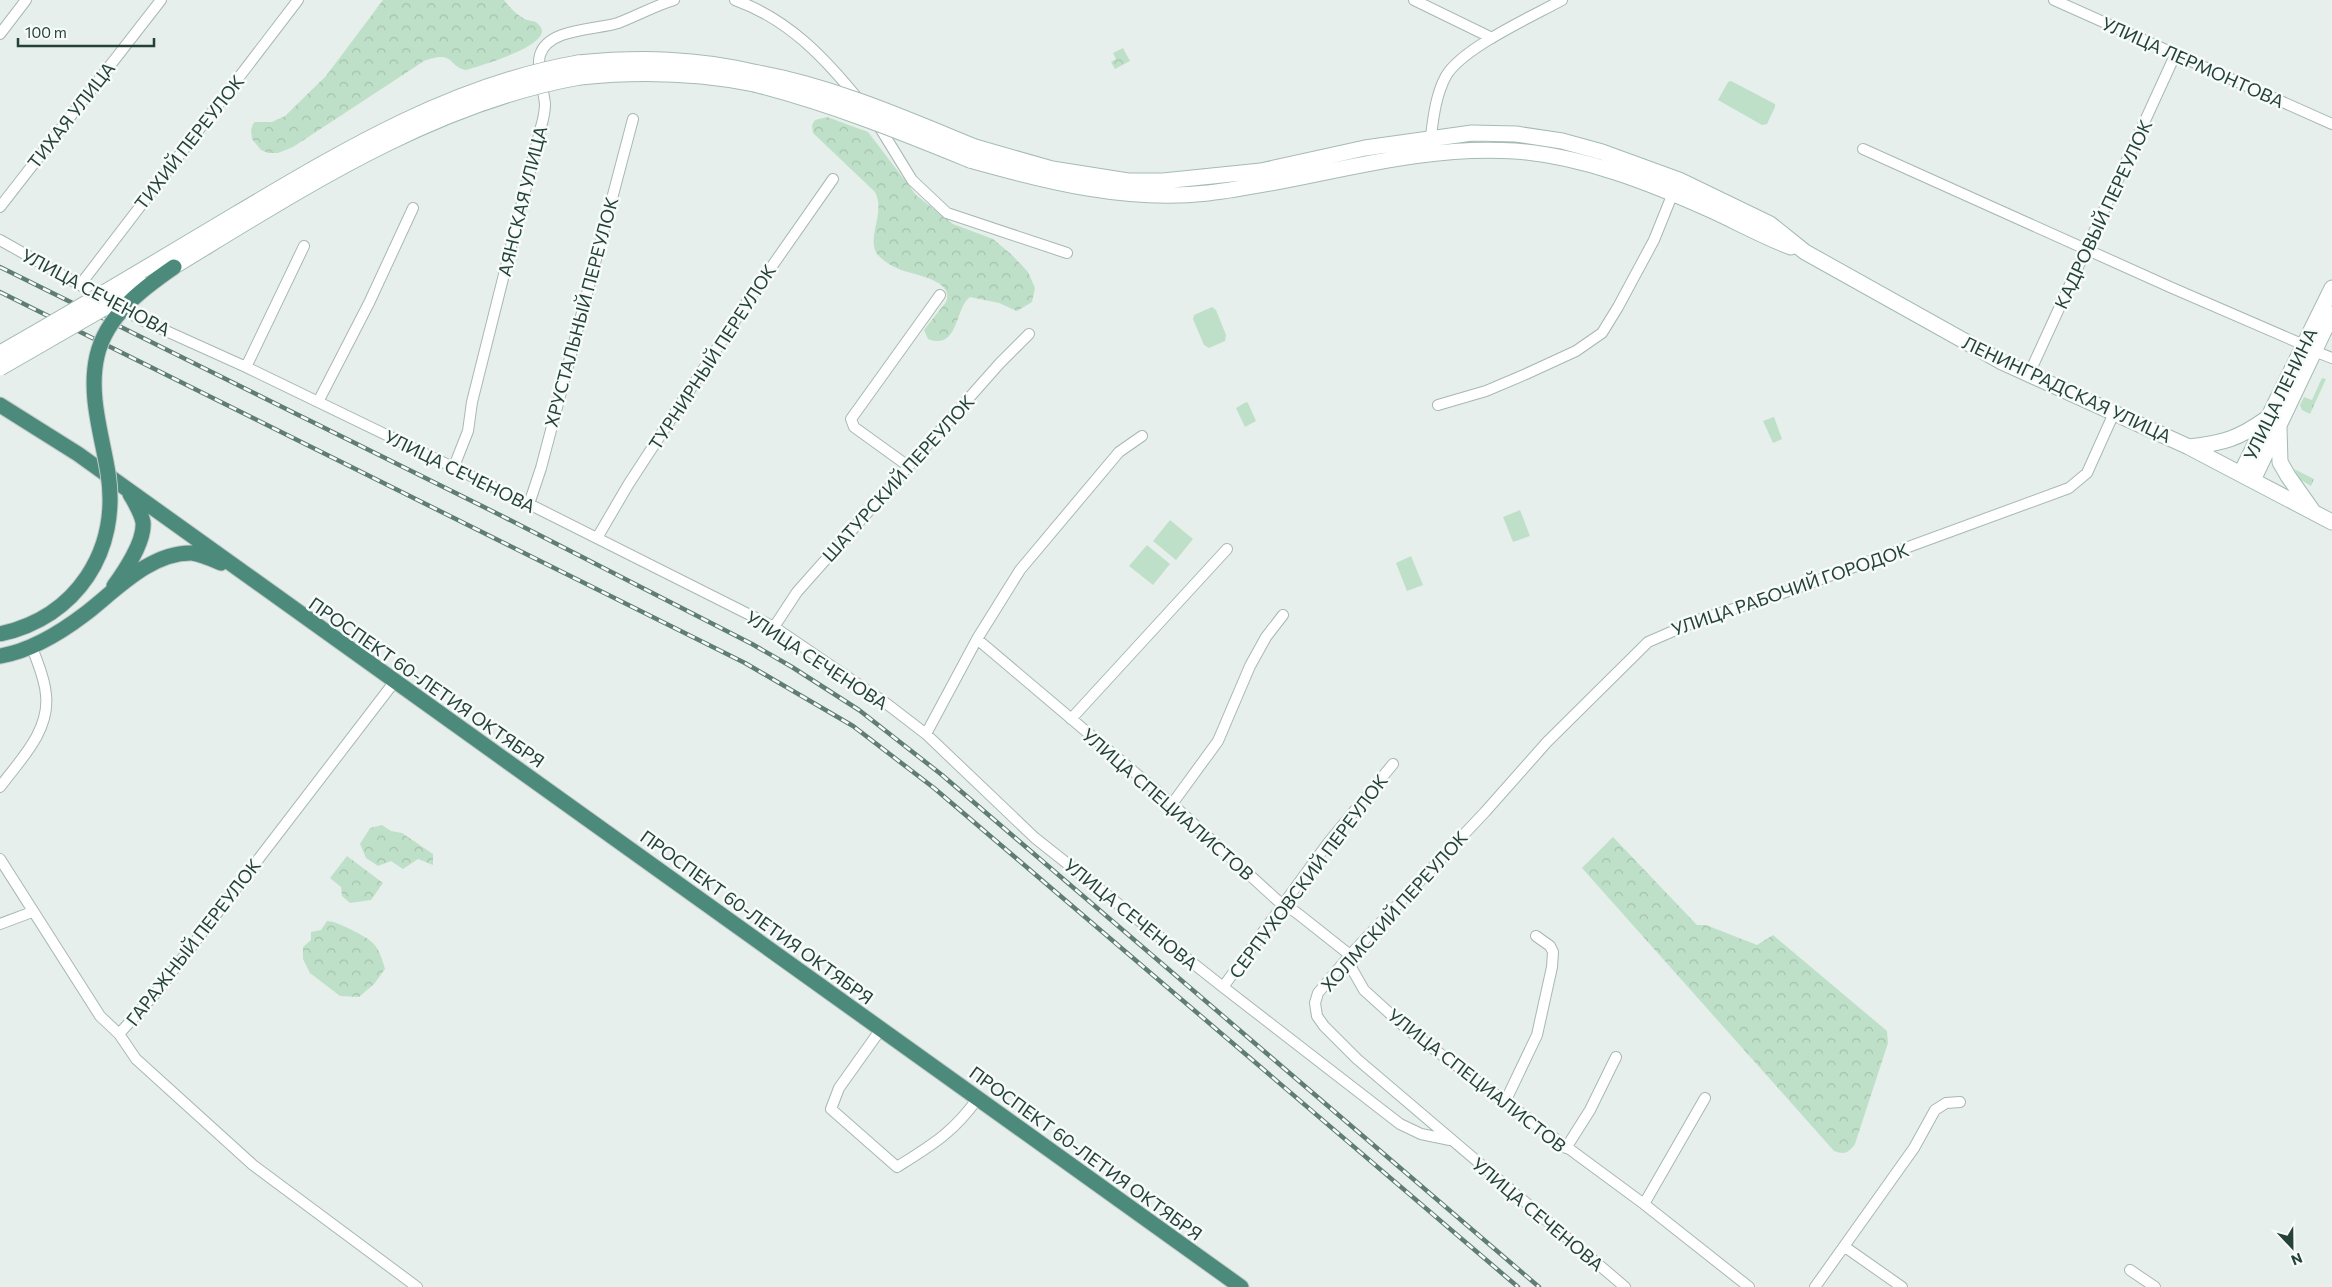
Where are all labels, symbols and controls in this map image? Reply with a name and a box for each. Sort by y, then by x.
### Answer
street label: УЛИЦА ЛЕРМОНТОВА [2098,12,2288,112]
scale bar [18,15,154,47]
text: 100 m [25,23,67,41]
street label: ТИХАЯ УЛИЦА [23,57,119,173]
street label: ТИХИЙ ПЕРЕУЛОК [130,70,248,214]
street label: КАДРОВЫЙ ПЕРЕУЛОК [2049,116,2157,312]
street label: АЯНСКАЯ УЛИЦА [493,124,551,278]
street label: ХРУСТАЛЬНЫЙ ПЕРЕУЛОК [540,194,622,430]
street label: УЛИЦА СЕЧЕНОВА [18,243,174,341]
street label: ТУРНИРНЫЙ ПЕРЕУЛОК [644,260,780,454]
street label: УЛИЦА ЛЕНИНА [2238,324,2322,464]
street label: ЛЕНИНГРАДСКАЯ УЛИЦА [1959,331,2175,447]
street label: ШАТУРСКИЙ ПЕРЕУЛОК [817,390,979,566]
street label: УЛИЦА СЕЧЕНОВА [381,425,539,517]
street label: УЛИЦА РАБОЧИЙ ГОРОДОК [1668,538,1912,640]
street label: ПРОСПЕКТ 60-ЛЕТИЯ ОКТЯБРЯ [305,592,549,772]
street label: УЛИЦА СЕЧЕНОВА [742,606,892,714]
street label: УЛИЦА СПЕЦИАЛИСТОВ [1078,723,1258,885]
street label: СЕРПУХОВСКИЙ ПЕРЕУЛОК [1224,770,1392,982]
street label: ПРОСПЕКТ 60-ЛЕТИЯ ОКТЯБРЯ [636,825,878,1009]
street label: ХОЛМСКИЙ ПЕРЕУЛОК [1316,826,1472,996]
street label: УЛИЦА СЕЧЕНОВА [1060,853,1202,975]
street label: ГАРАЖНЫЙ ПЕРЕУЛОК [121,854,265,1030]
street label: УЛИЦА СПЕЦИАЛИСТОВ [1383,1004,1571,1156]
street label: ПРОСПЕКТ 60-ЛЕТИЯ ОКТЯБРЯ [965,1061,1207,1245]
street label: УЛИЦА СЕЧЕНОВА [1468,1152,1608,1276]
north arrow [2267,1222,2317,1272]
text: N [2289,1250,2305,1269]

